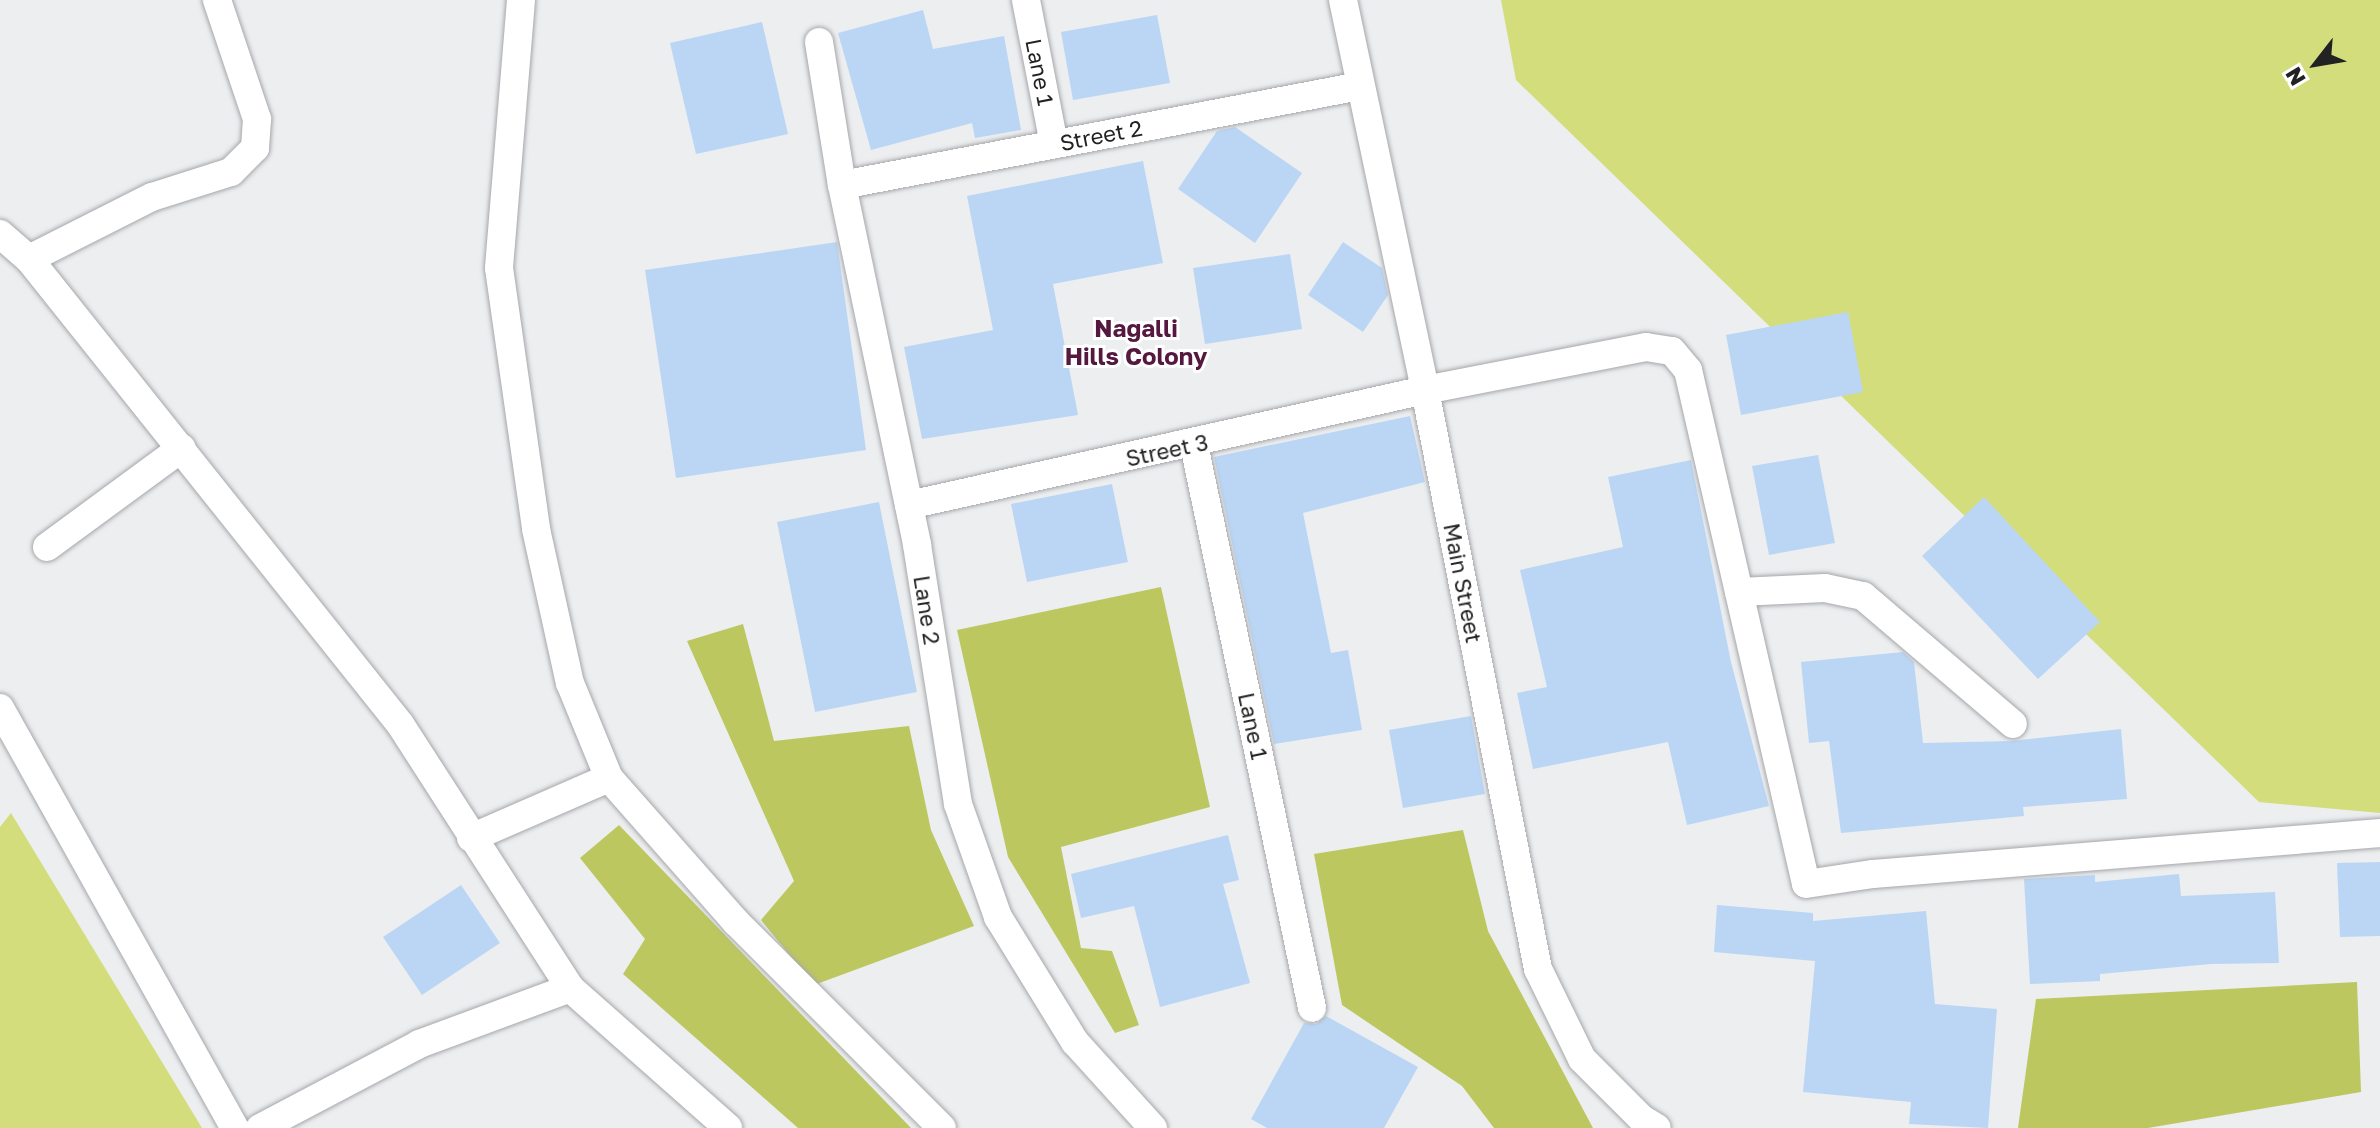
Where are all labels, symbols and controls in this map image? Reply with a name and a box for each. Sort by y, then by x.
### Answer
north arrow [2276,24,2356,104]
street label: Lane 1 [1021,36,1059,108]
text: N [2279,63,2311,91]
street label: Street 2 [1058,114,1144,156]
district label: Nagalli Hills Colony [1065,314,1207,370]
street label: Street 3 [1123,428,1211,472]
street label: Main Street [1438,521,1488,645]
street label: Lane 2 [909,573,945,647]
street label: Lane 1 [1233,690,1273,762]

